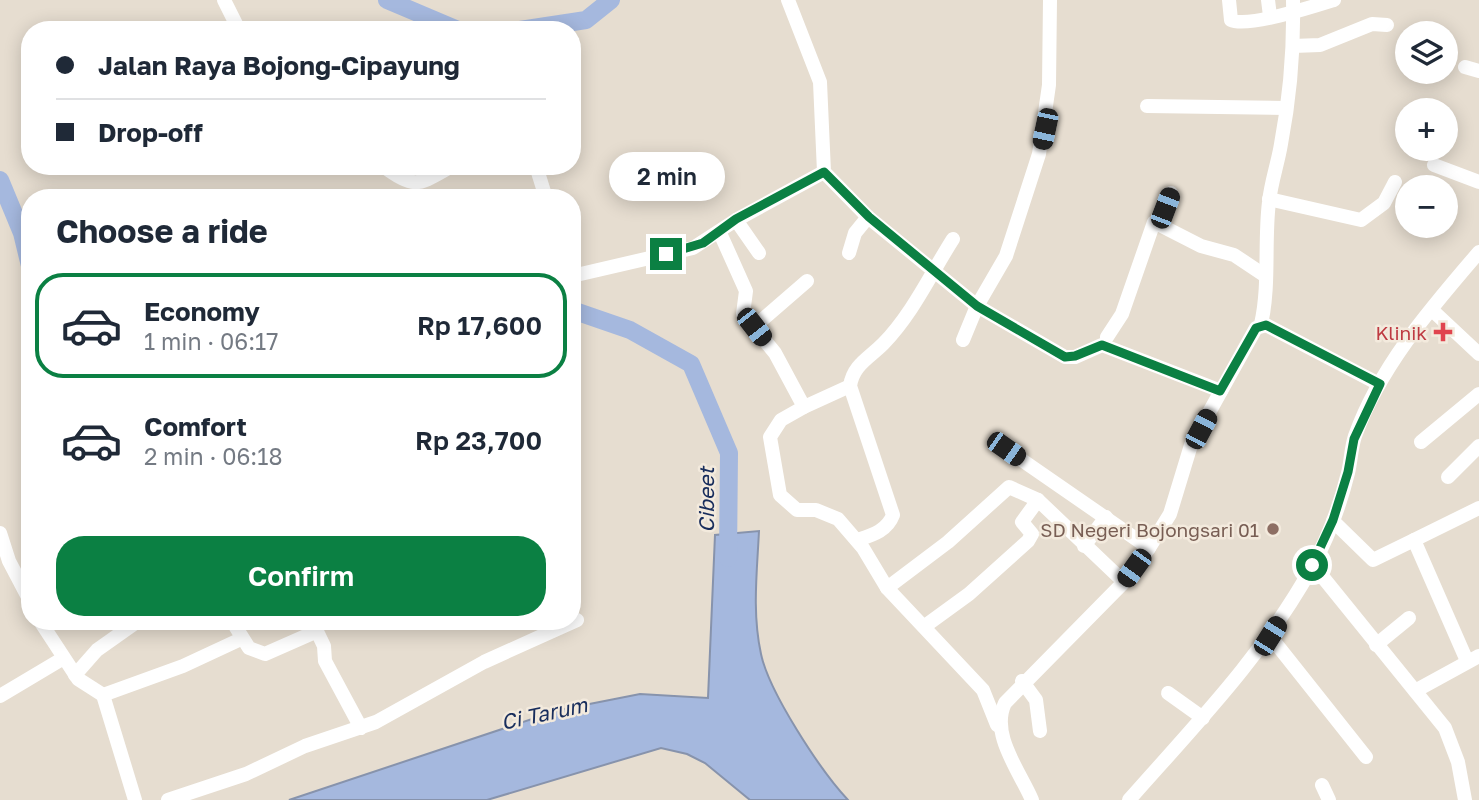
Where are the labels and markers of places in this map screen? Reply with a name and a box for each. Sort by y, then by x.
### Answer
place label: Klinik [1375,321,1427,344]
marker: Klinik [1433,322,1453,342]
place label: SD Negeri Bojongsari 01 [1040,518,1259,541]
marker: SD Negeri Bojongsari 01 [1265,521,1281,537]

